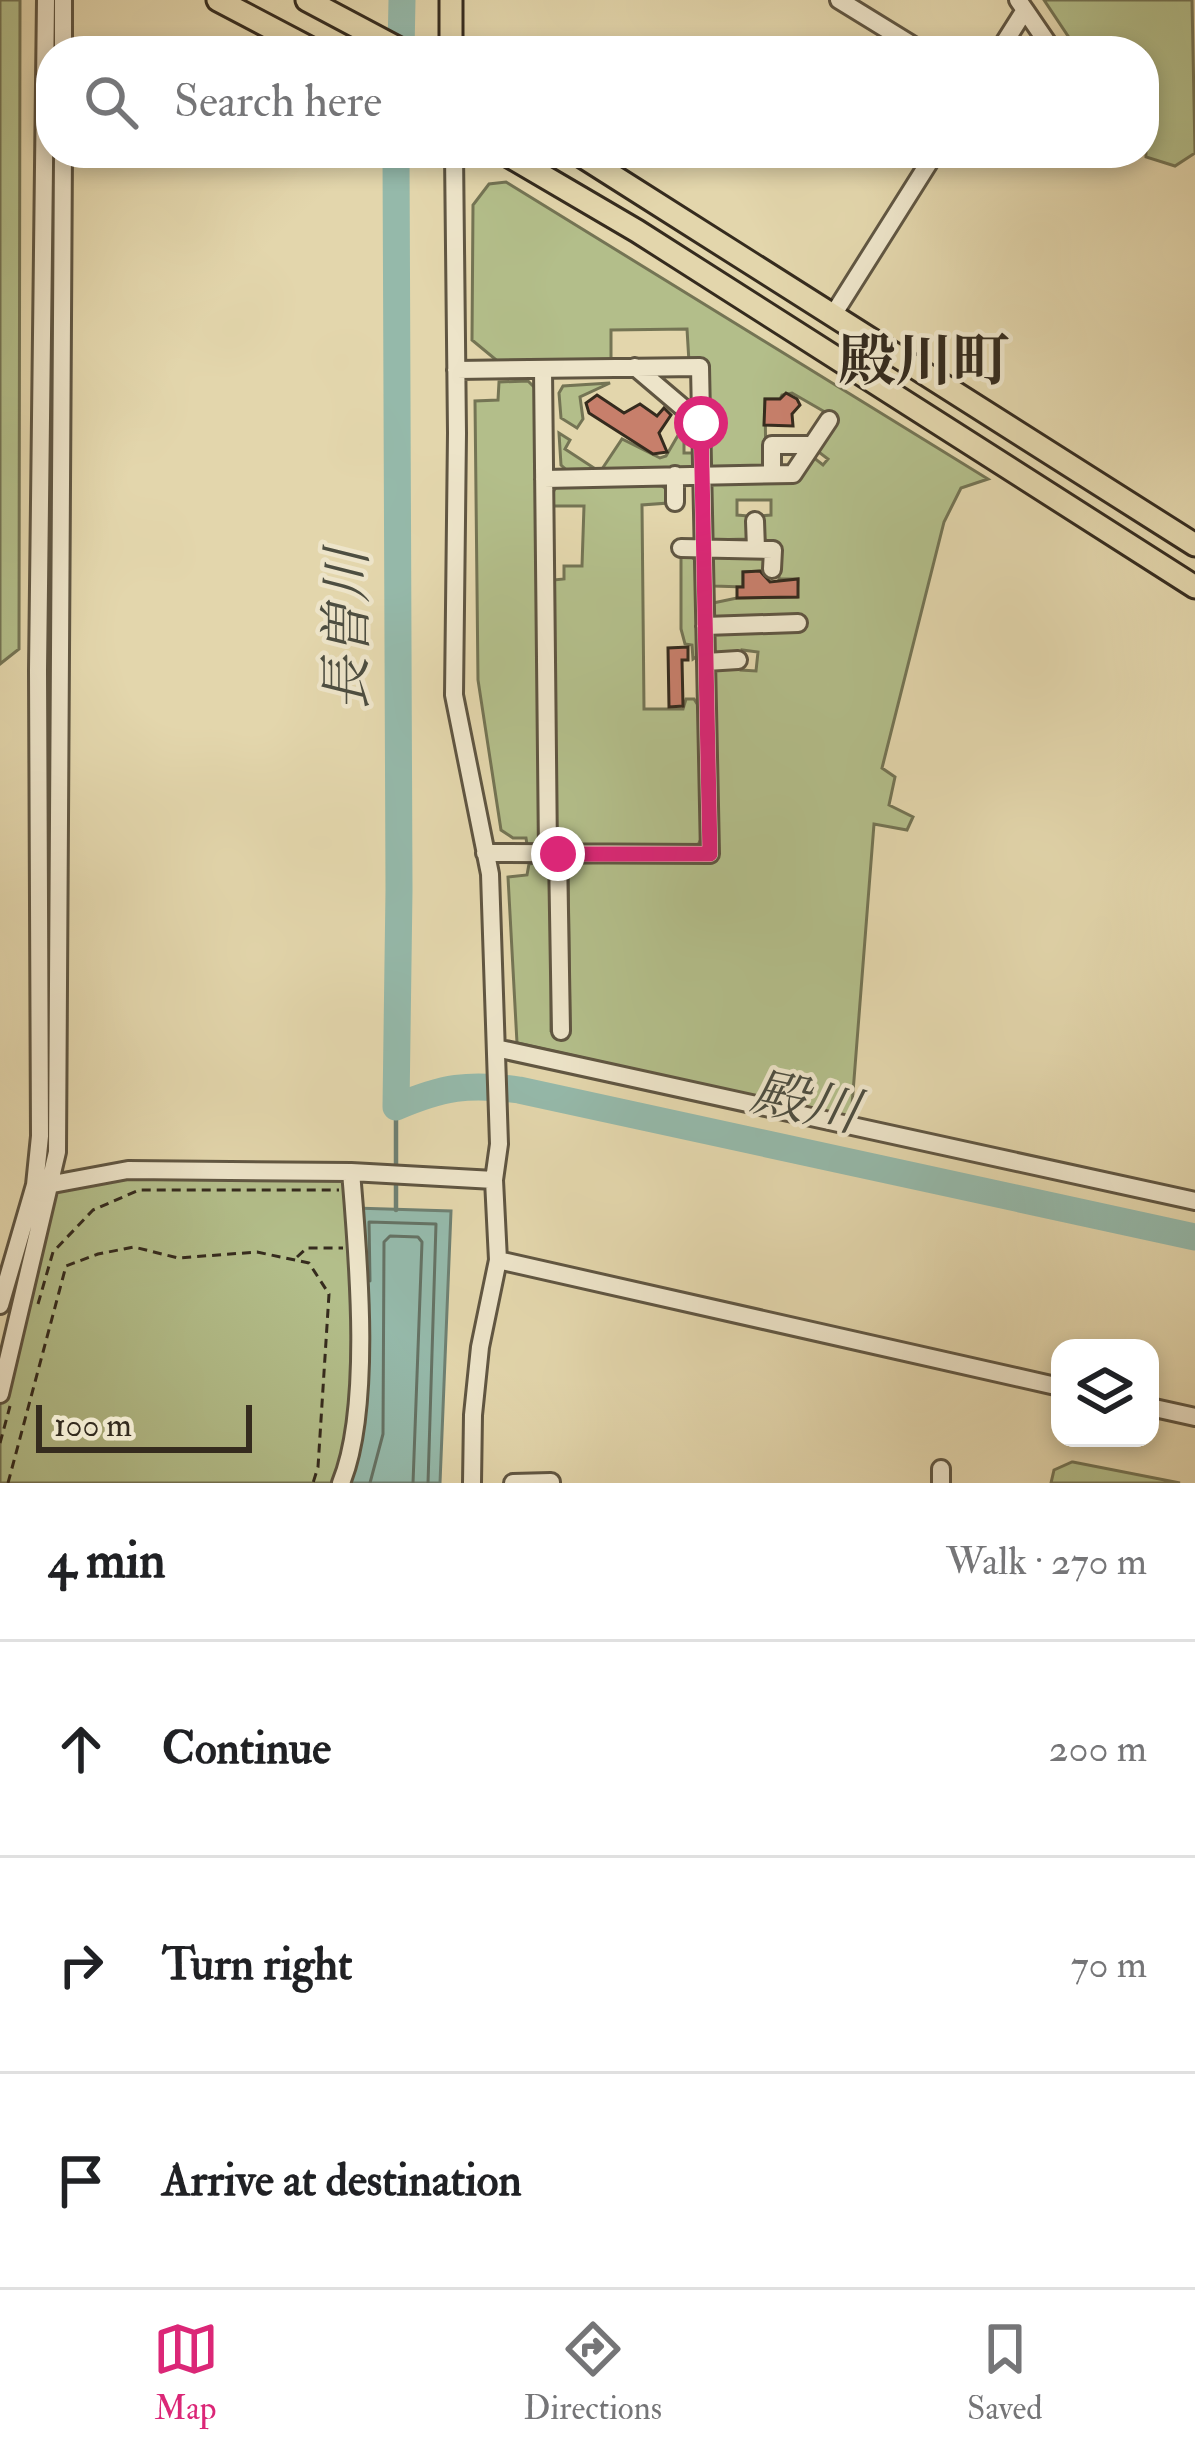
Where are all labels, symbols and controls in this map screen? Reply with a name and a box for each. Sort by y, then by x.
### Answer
search box [36,36,1159,168]
icon: search [78,69,144,135]
text: Search here [174,74,382,130]
district label: 殿川町 [839,326,1010,398]
route start [674,396,728,450]
water label: 長曽川 [314,544,382,711]
route end [531,827,585,881]
water label: 殿川 [745,1059,870,1149]
map controls [1051,1339,1159,1447]
button: layers [1051,1339,1159,1447]
scale bar [36,1399,252,1452]
text: 100 m [54,1405,132,1446]
text: 4 min [48,1529,166,1593]
text: Walk · 270 m [946,1537,1147,1586]
icon: ahead [48,1716,114,1782]
text: Continue [162,1721,331,1777]
text: 200 m [1049,1724,1147,1773]
icon: right [48,1932,114,1998]
text: Turn right [162,1937,352,1993]
text: 70 m [1071,1940,1147,1989]
icon: arrive [48,2148,114,2214]
text: Arrive at destination [162,2153,522,2209]
tab: Map [153,2316,219,2429]
tab: Directions [524,2316,662,2429]
tab: Saved [967,2316,1042,2429]

